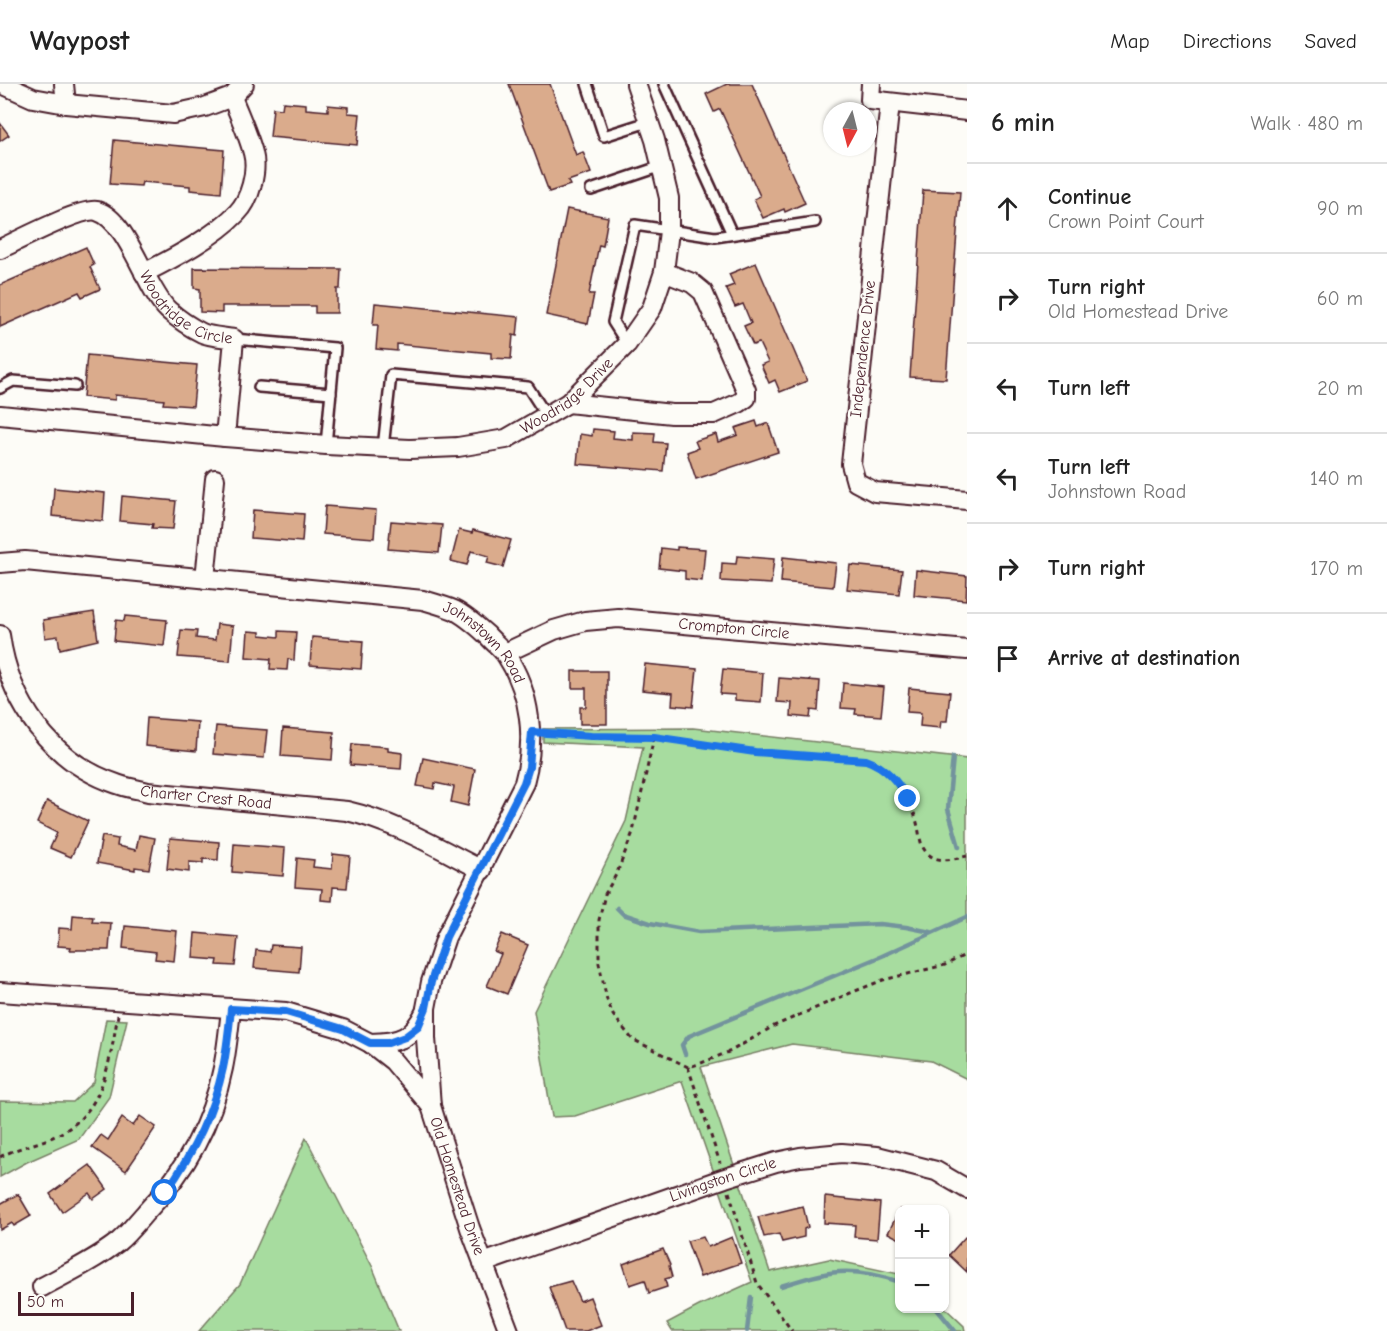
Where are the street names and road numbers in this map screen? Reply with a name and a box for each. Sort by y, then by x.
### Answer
street label: Woodridge Circle [136,268,234,348]
street label: Independence Drive [847,280,879,418]
street label: Woodridge Drive [517,354,617,438]
street label: Johnstown Road [441,598,528,686]
street label: Crompton Circle [678,615,790,643]
street label: Charter Crest Road [138,781,273,813]
street label: Old Homestead Drive [426,1115,488,1258]
street label: Livingston Circle [667,1153,778,1206]

